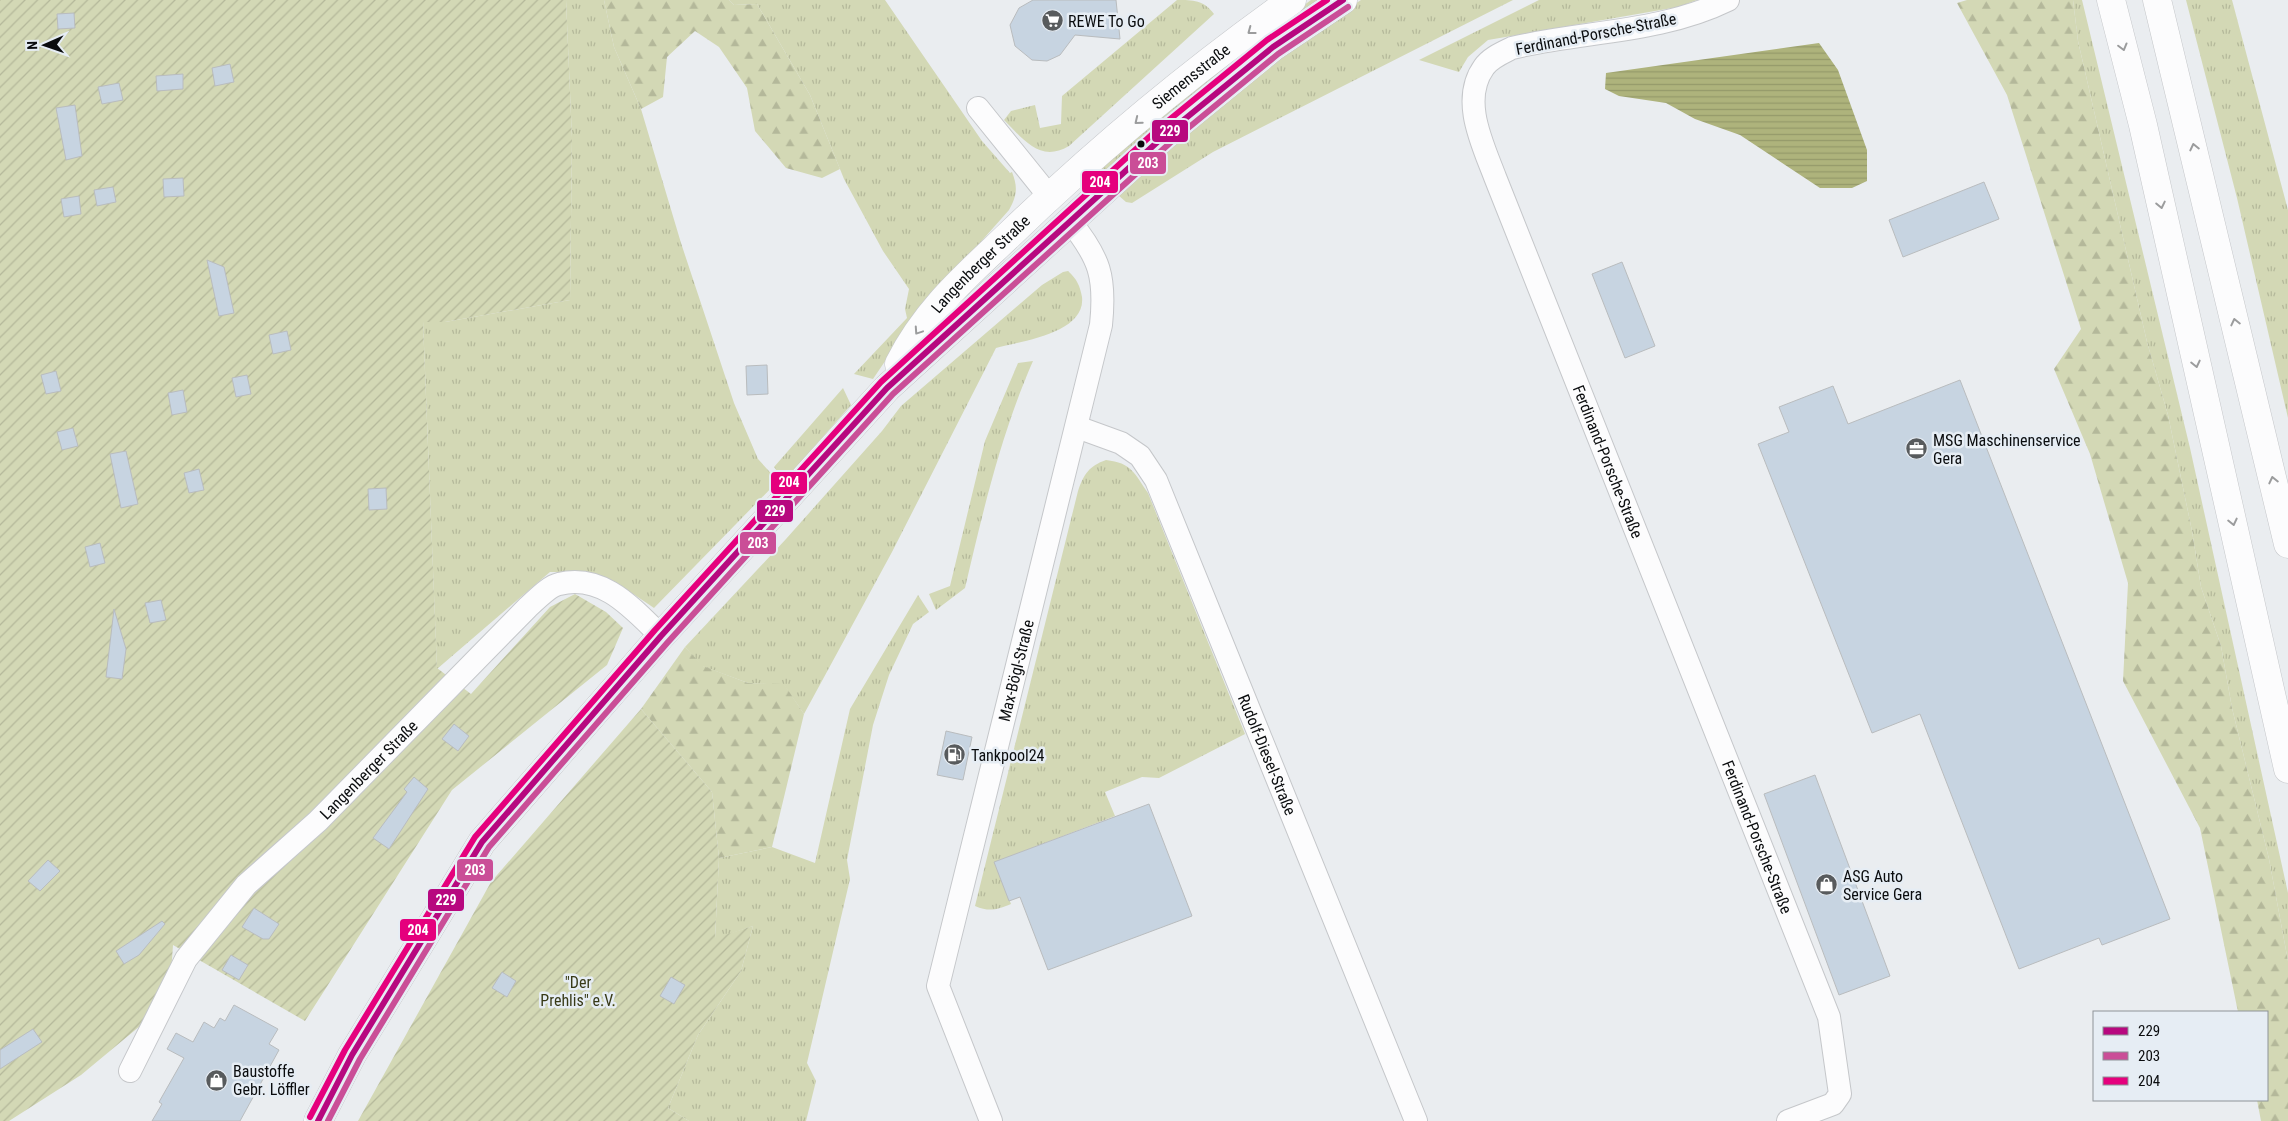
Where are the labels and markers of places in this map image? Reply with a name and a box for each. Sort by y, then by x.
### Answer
supermarket icon: REWE To Go [1040,9,1064,33]
place label: REWE To Go [1068,12,1145,31]
unlabelled marker [1136,139,1146,149]
place label: MSG Maschinenservice Gera [1933,431,2081,468]
office icon: MSG Maschinenservice Gera [1905,437,1929,461]
fuel station icon: Tankpool24 [943,743,967,767]
place label: Tankpool24 [971,746,1045,765]
place label: ASG Auto Service Gera [1843,867,1922,904]
shop icon: ASG Auto Service Gera [1815,873,1839,897]
place label: Baustoffe Gebr. Löffler [233,1062,310,1099]
shop icon: Baustoffe Gebr. Löffler [205,1068,229,1092]

